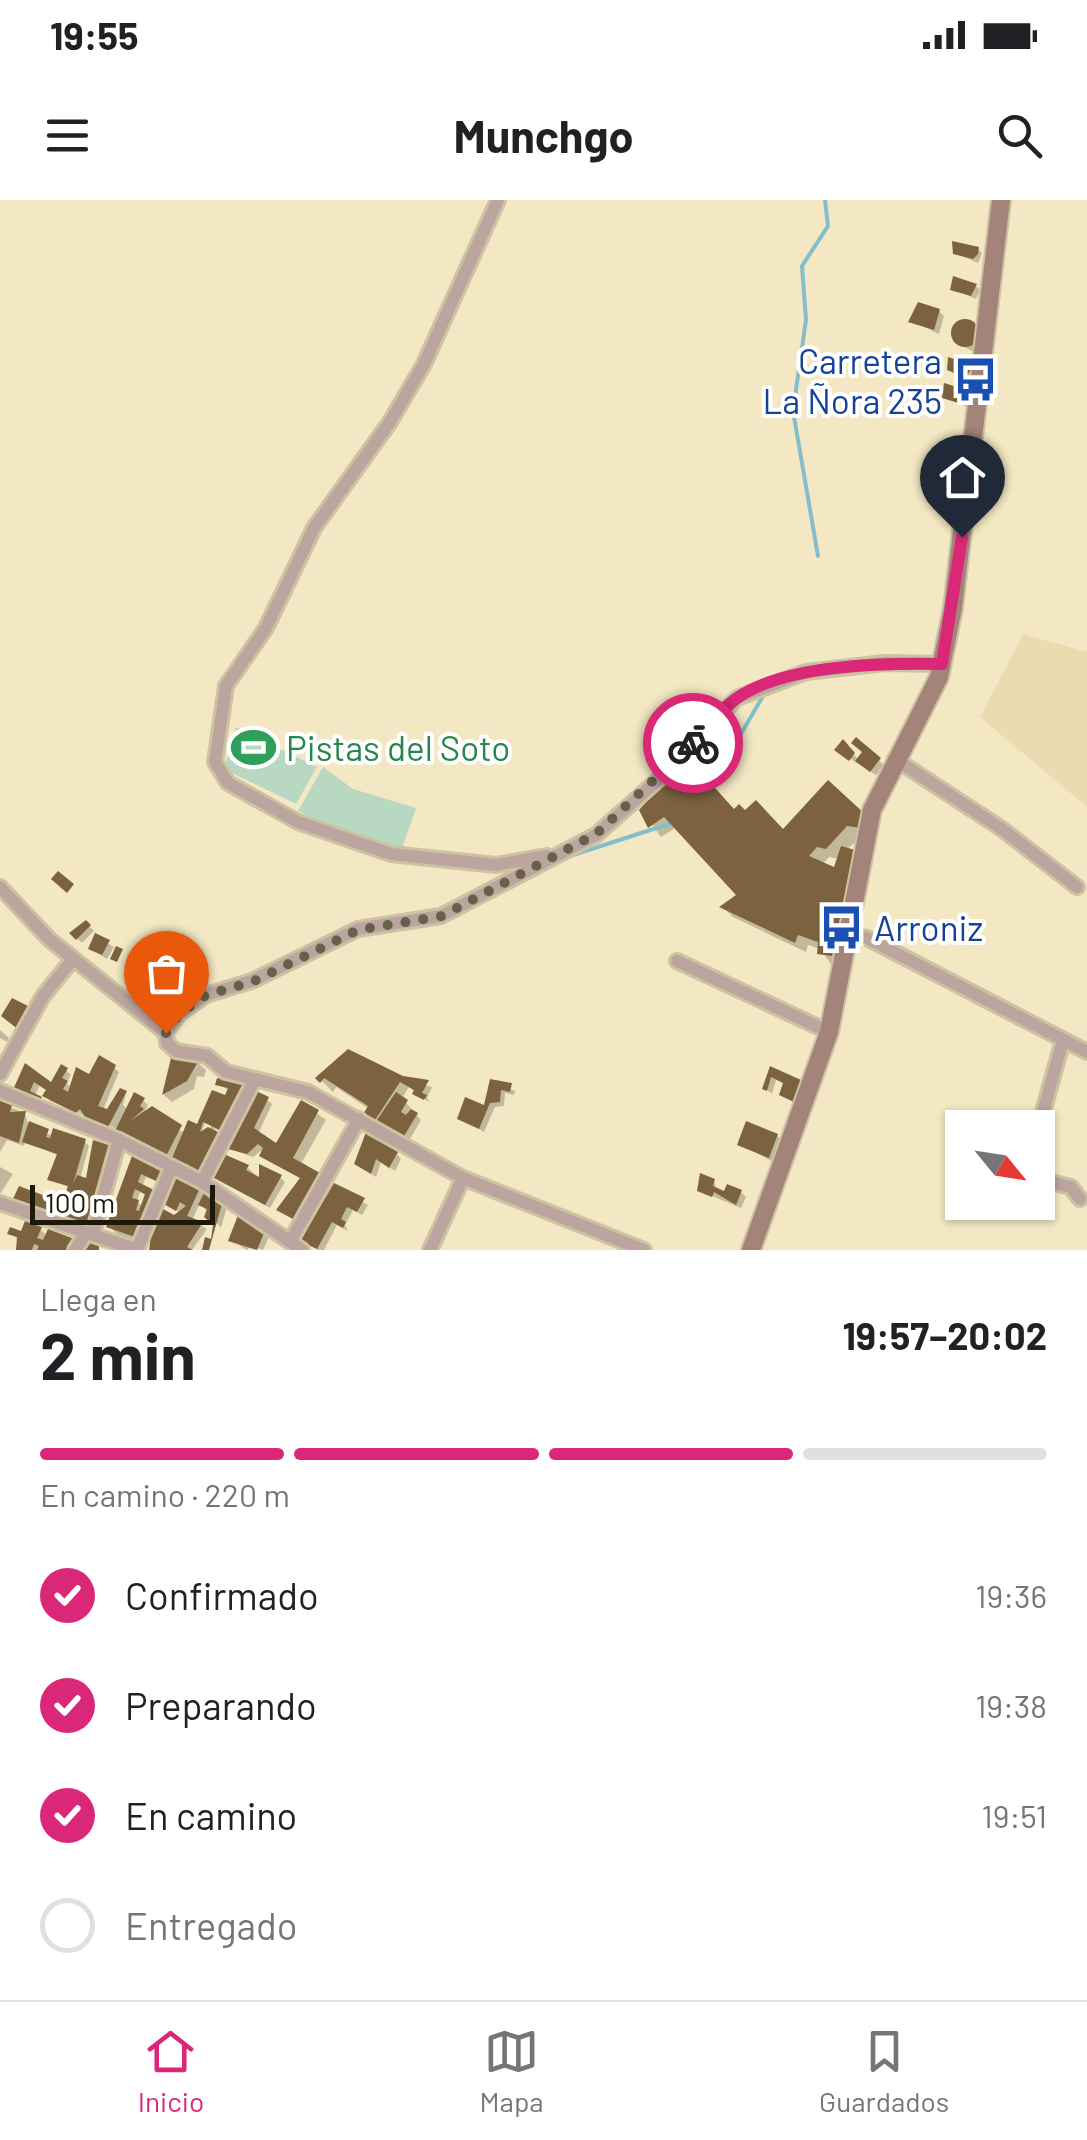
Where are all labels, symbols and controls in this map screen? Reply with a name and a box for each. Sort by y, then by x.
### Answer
text: 19:55 [50,12,138,58]
icon: menu [40,108,95,163]
text: Munchgo [453,108,634,162]
icon: search [992,108,1047,163]
place label: Carretera La Ñora 235 [762,339,942,421]
bus stop icon: Carretera La Ñora 235 [951,356,999,404]
pin [920,435,1005,538]
icon: home [935,450,990,505]
courier [643,693,743,793]
icon: bike [666,716,721,771]
sports icon: Pistas del Soto [229,723,277,771]
place label: Pistas del Soto [286,726,510,768]
bus stop icon: Arroniz [817,903,865,951]
place label: Arroniz [874,906,983,948]
pin [124,931,209,1034]
icon: bag [139,946,194,1001]
north arrow [945,1110,1055,1220]
map controls [945,1110,1055,1220]
scale bar [30,1180,215,1224]
text: 100 m [45,1185,115,1219]
text: Llega en [40,1279,157,1317]
text: 19:57–20:02 [842,1312,1047,1358]
text: 2 min [40,1315,196,1393]
text: En camino · 220 m [40,1475,290,1513]
icon: check [40,1568,95,1623]
text: Confirmado [125,1572,319,1618]
text: 19:36 [975,1576,1047,1614]
icon: check [40,1678,95,1733]
text: Preparando [125,1682,317,1728]
text: 19:38 [975,1686,1047,1724]
icon: check [40,1788,95,1843]
text: En camino [125,1792,297,1838]
text: 19:51 [982,1796,1047,1834]
text: Entregado [125,1902,297,1948]
tab: Inicio [138,2024,204,2118]
tab: Mapa [480,2024,544,2118]
tab: Guardados [819,2024,949,2118]

